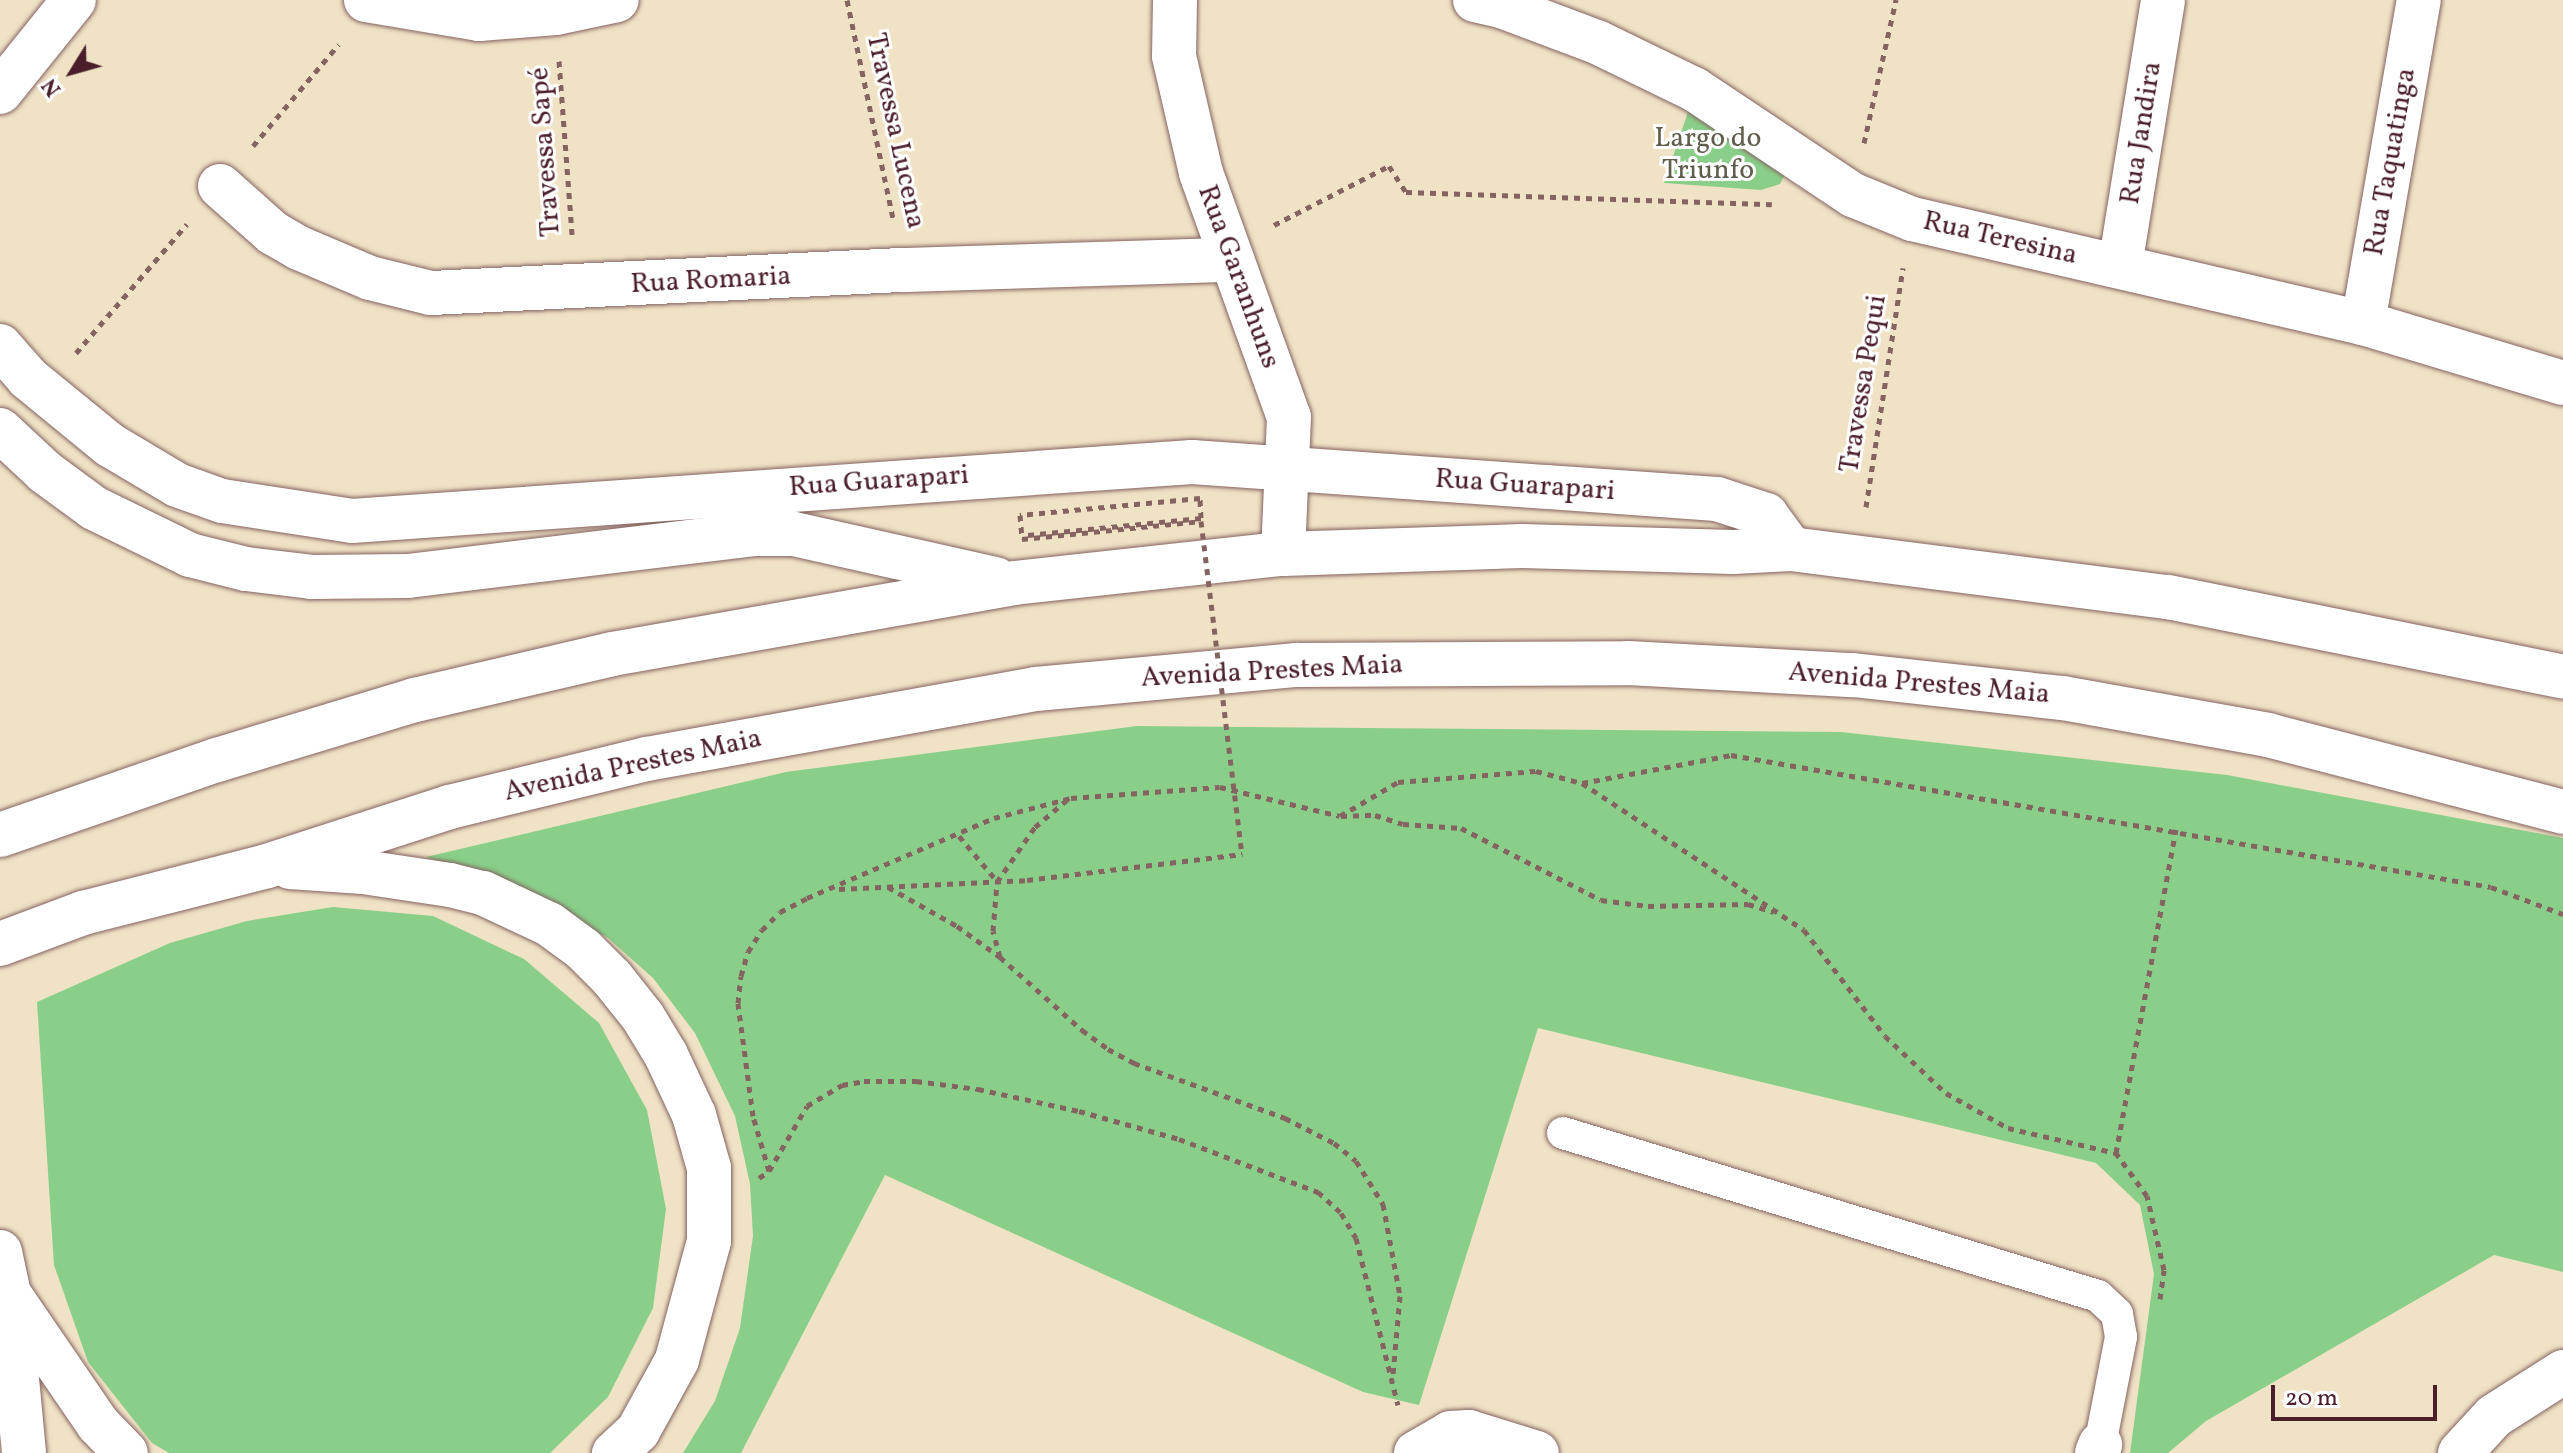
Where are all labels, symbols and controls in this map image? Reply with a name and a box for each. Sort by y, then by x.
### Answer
street label: Travessa Lucena [858,30,932,232]
north arrow [32,32,112,112]
street label: Rua Jandira [2114,59,2170,207]
street label: Rua Taquatinga [2358,65,2424,259]
street label: Travessa Sapé [523,66,569,238]
text: N [35,71,70,102]
park label: Largo do Triunfo [1655,122,1761,188]
street label: Rua Garanhuns [1189,181,1287,373]
street label: Rua Teresina [1919,205,2081,273]
street label: Rua Romaria [630,260,792,302]
street label: Travessa Pequi [1833,293,1895,475]
street label: Rua Guarapari [788,459,970,505]
street label: Rua Guarapari [1434,463,1616,509]
street label: Avenida Prestes Maia [1140,648,1404,696]
street label: Avenida Prestes Maia [1787,656,2051,712]
street label: Avenida Prestes Maia [501,722,765,810]
scale bar [2275,1369,2441,1419]
text: 20 m [2285,1382,2338,1416]

